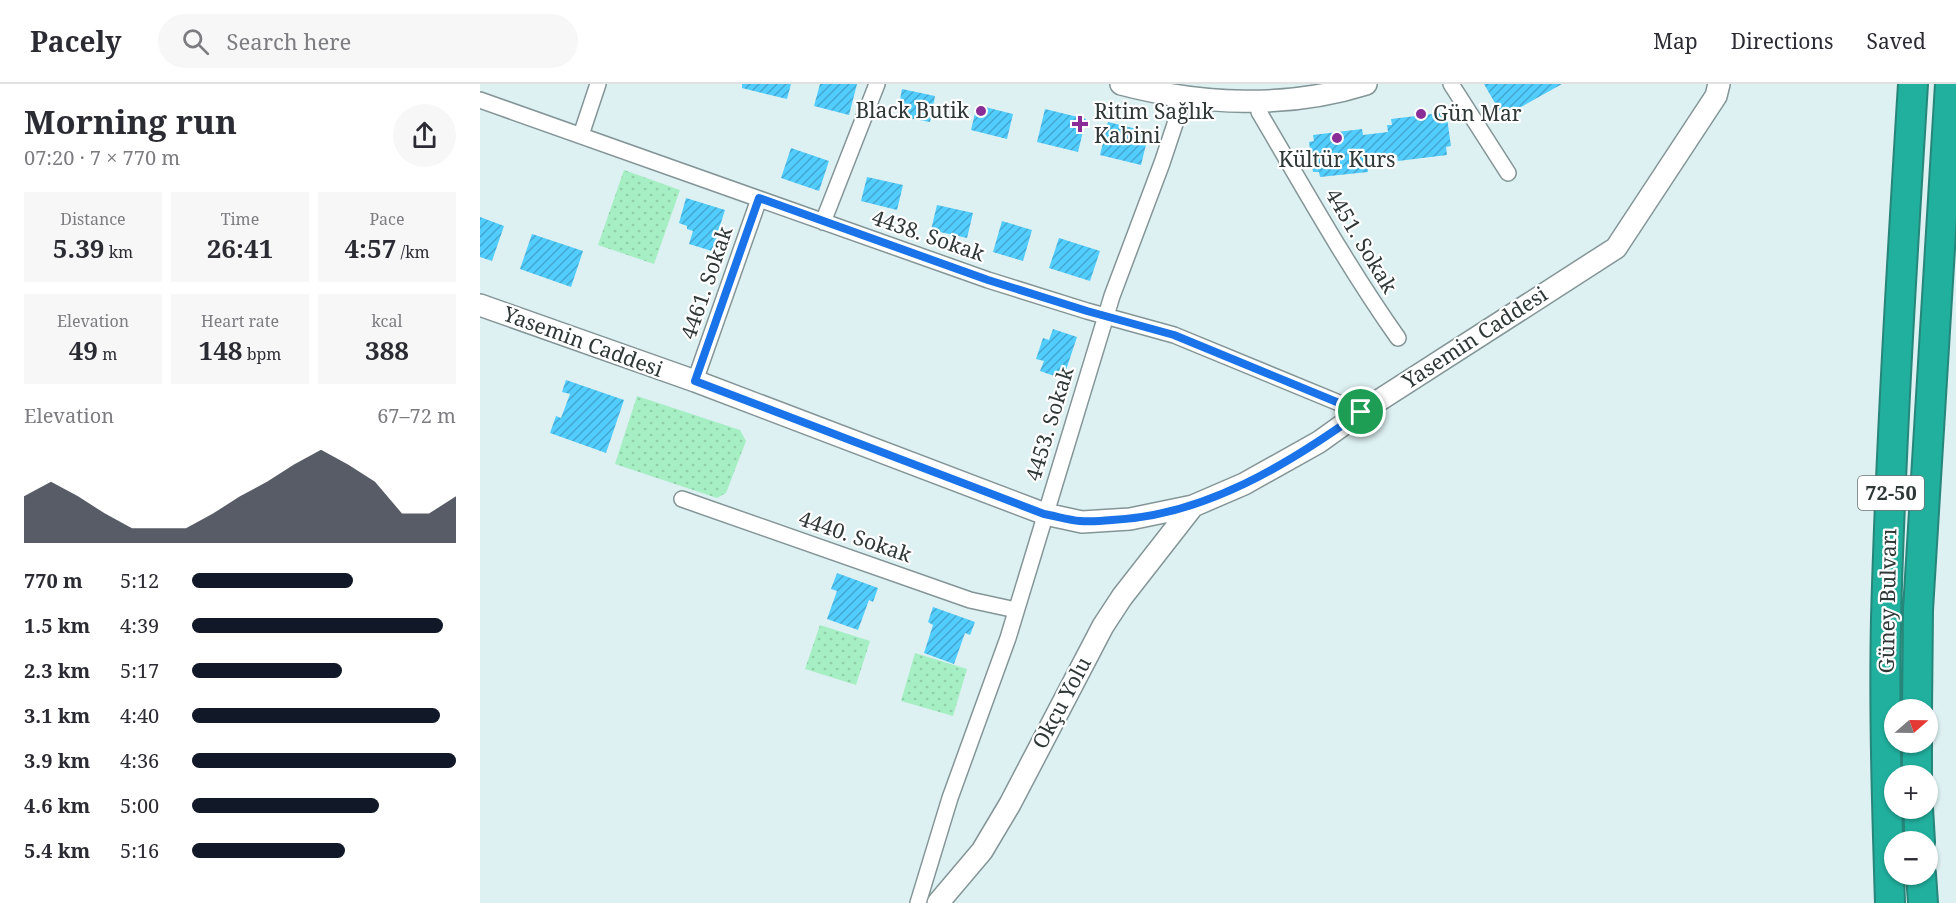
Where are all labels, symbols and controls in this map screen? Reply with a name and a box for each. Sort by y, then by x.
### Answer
search box [158,14,578,68]
text: Pacely [30,22,122,60]
icon: search [179,25,212,58]
text: Search here [227,26,351,56]
text: Map [1653,27,1698,55]
text: Directions [1731,27,1833,55]
text: Saved [1866,27,1926,55]
place label: Black Butik [855,96,970,124]
place label: Ritim Sağlık Kabini [1094,97,1215,149]
text: Morning run [24,99,237,144]
place label: Gün Mar [1433,99,1522,127]
button: share [393,104,456,167]
marker: Black Butik [974,104,988,118]
marker: Gün Mar [1414,107,1428,121]
marker: Ritim Sağlık Kabini [1071,115,1089,133]
marker: Kültür Kurs [1330,131,1344,145]
text: 07:20 · 7 × 770 m [24,144,180,171]
place label: Kültür Kurs [1278,145,1396,173]
street label: 4451. Sokak [1320,183,1405,299]
street label: 4438. Sokak [868,203,989,268]
text: Distance [60,208,126,230]
text: Time [221,208,259,230]
text: Pace [369,208,405,230]
street label: 4461. Sokak [674,222,739,343]
text: 5.39 [53,230,105,266]
text: 26:41 [207,230,273,266]
text: 4:57 [344,230,396,266]
text: km [105,241,133,263]
text: /km [396,241,430,263]
street label: Yasemin Caddesi [1396,280,1553,395]
street label: Yasemin Caddesi [499,299,667,383]
text: Elevation [57,310,129,332]
text: Heart rate [201,310,279,332]
text: kcal [372,310,402,332]
text: 49 [69,332,98,368]
text: 148 [198,332,243,368]
text: 388 [365,332,409,368]
text: m [98,343,117,365]
text: bpm [243,343,282,365]
street label: 4453. Sokak [1018,363,1080,484]
pin [1335,386,1386,437]
icon: arrive [1344,395,1377,428]
text: Elevation [24,402,114,429]
text: 67–72 m [377,402,456,429]
road number: 72-50 [1858,476,1924,510]
street label: 4440. Sokak [795,504,916,569]
street label: Güney Bulvarı [1872,528,1902,674]
text: 770 m [24,567,83,594]
text: 5:12 [120,567,159,594]
text: 1.5 km [24,612,90,639]
text: 4:39 [120,612,159,639]
street label: Okçu Yolu [1025,652,1097,753]
text: 2.3 km [24,657,90,684]
text: 5:17 [120,657,159,684]
north arrow [1884,699,1938,753]
map controls [1884,699,1938,885]
text: 3.1 km [24,702,90,729]
text: 4:40 [120,702,159,729]
text: 3.9 km [24,747,90,774]
text: 4:36 [120,747,159,774]
button: + [1884,765,1938,819]
text: 4.6 km [24,792,90,819]
text: 5:00 [120,792,159,819]
button: − [1884,831,1938,885]
text: 5.4 km [24,837,90,864]
text: 5:16 [120,837,159,864]

